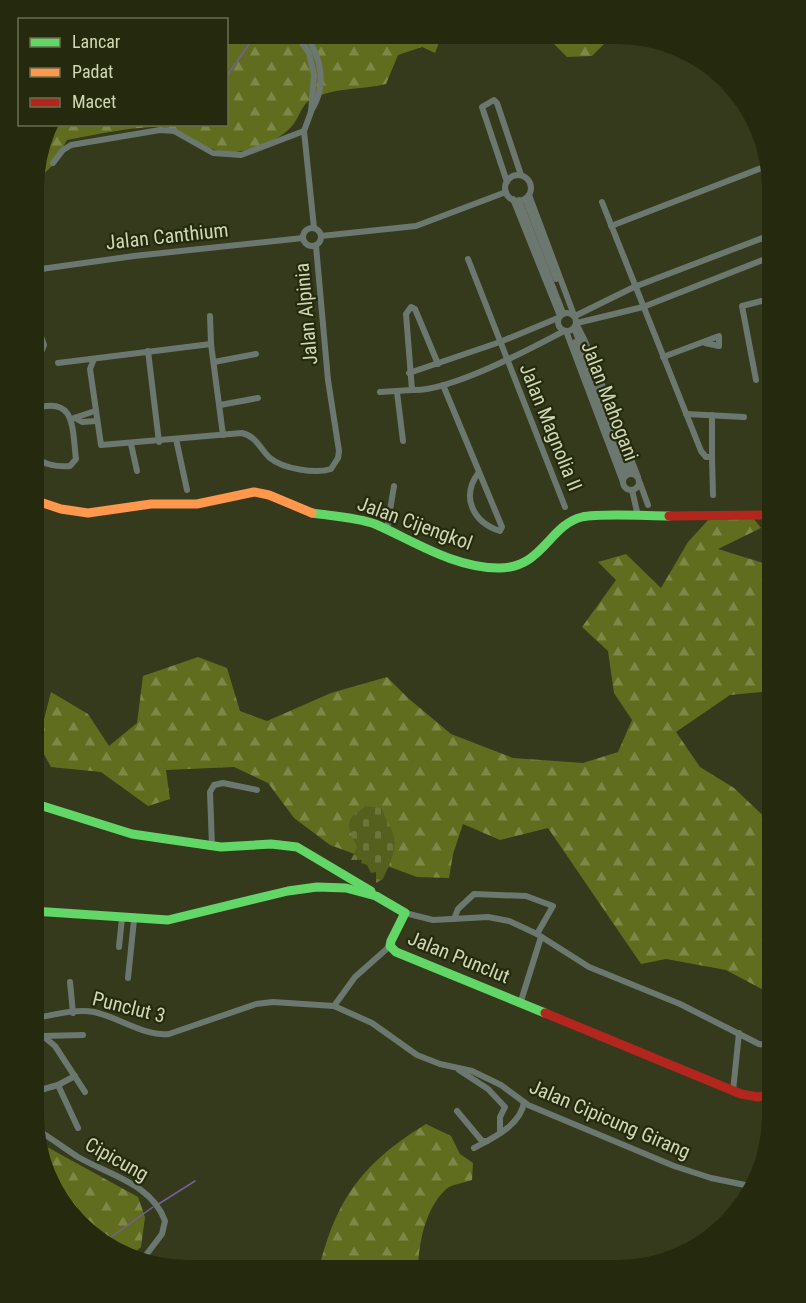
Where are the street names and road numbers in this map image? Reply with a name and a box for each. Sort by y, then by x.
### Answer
street label: Jalan Canthium [104,218,230,254]
street label: Jalan Alpinia [290,262,322,366]
street label: Jalan Mahogani [576,338,644,464]
street label: Jalan Magnolia II [515,360,587,494]
street label: Jalan Cijengkol [354,491,476,555]
street label: Jalan Punclut [405,926,513,988]
street label: Punclut 3 [90,986,168,1028]
street label: Jalan Cipicung Girang [526,1074,694,1164]
street label: Cipicung [81,1132,153,1186]

